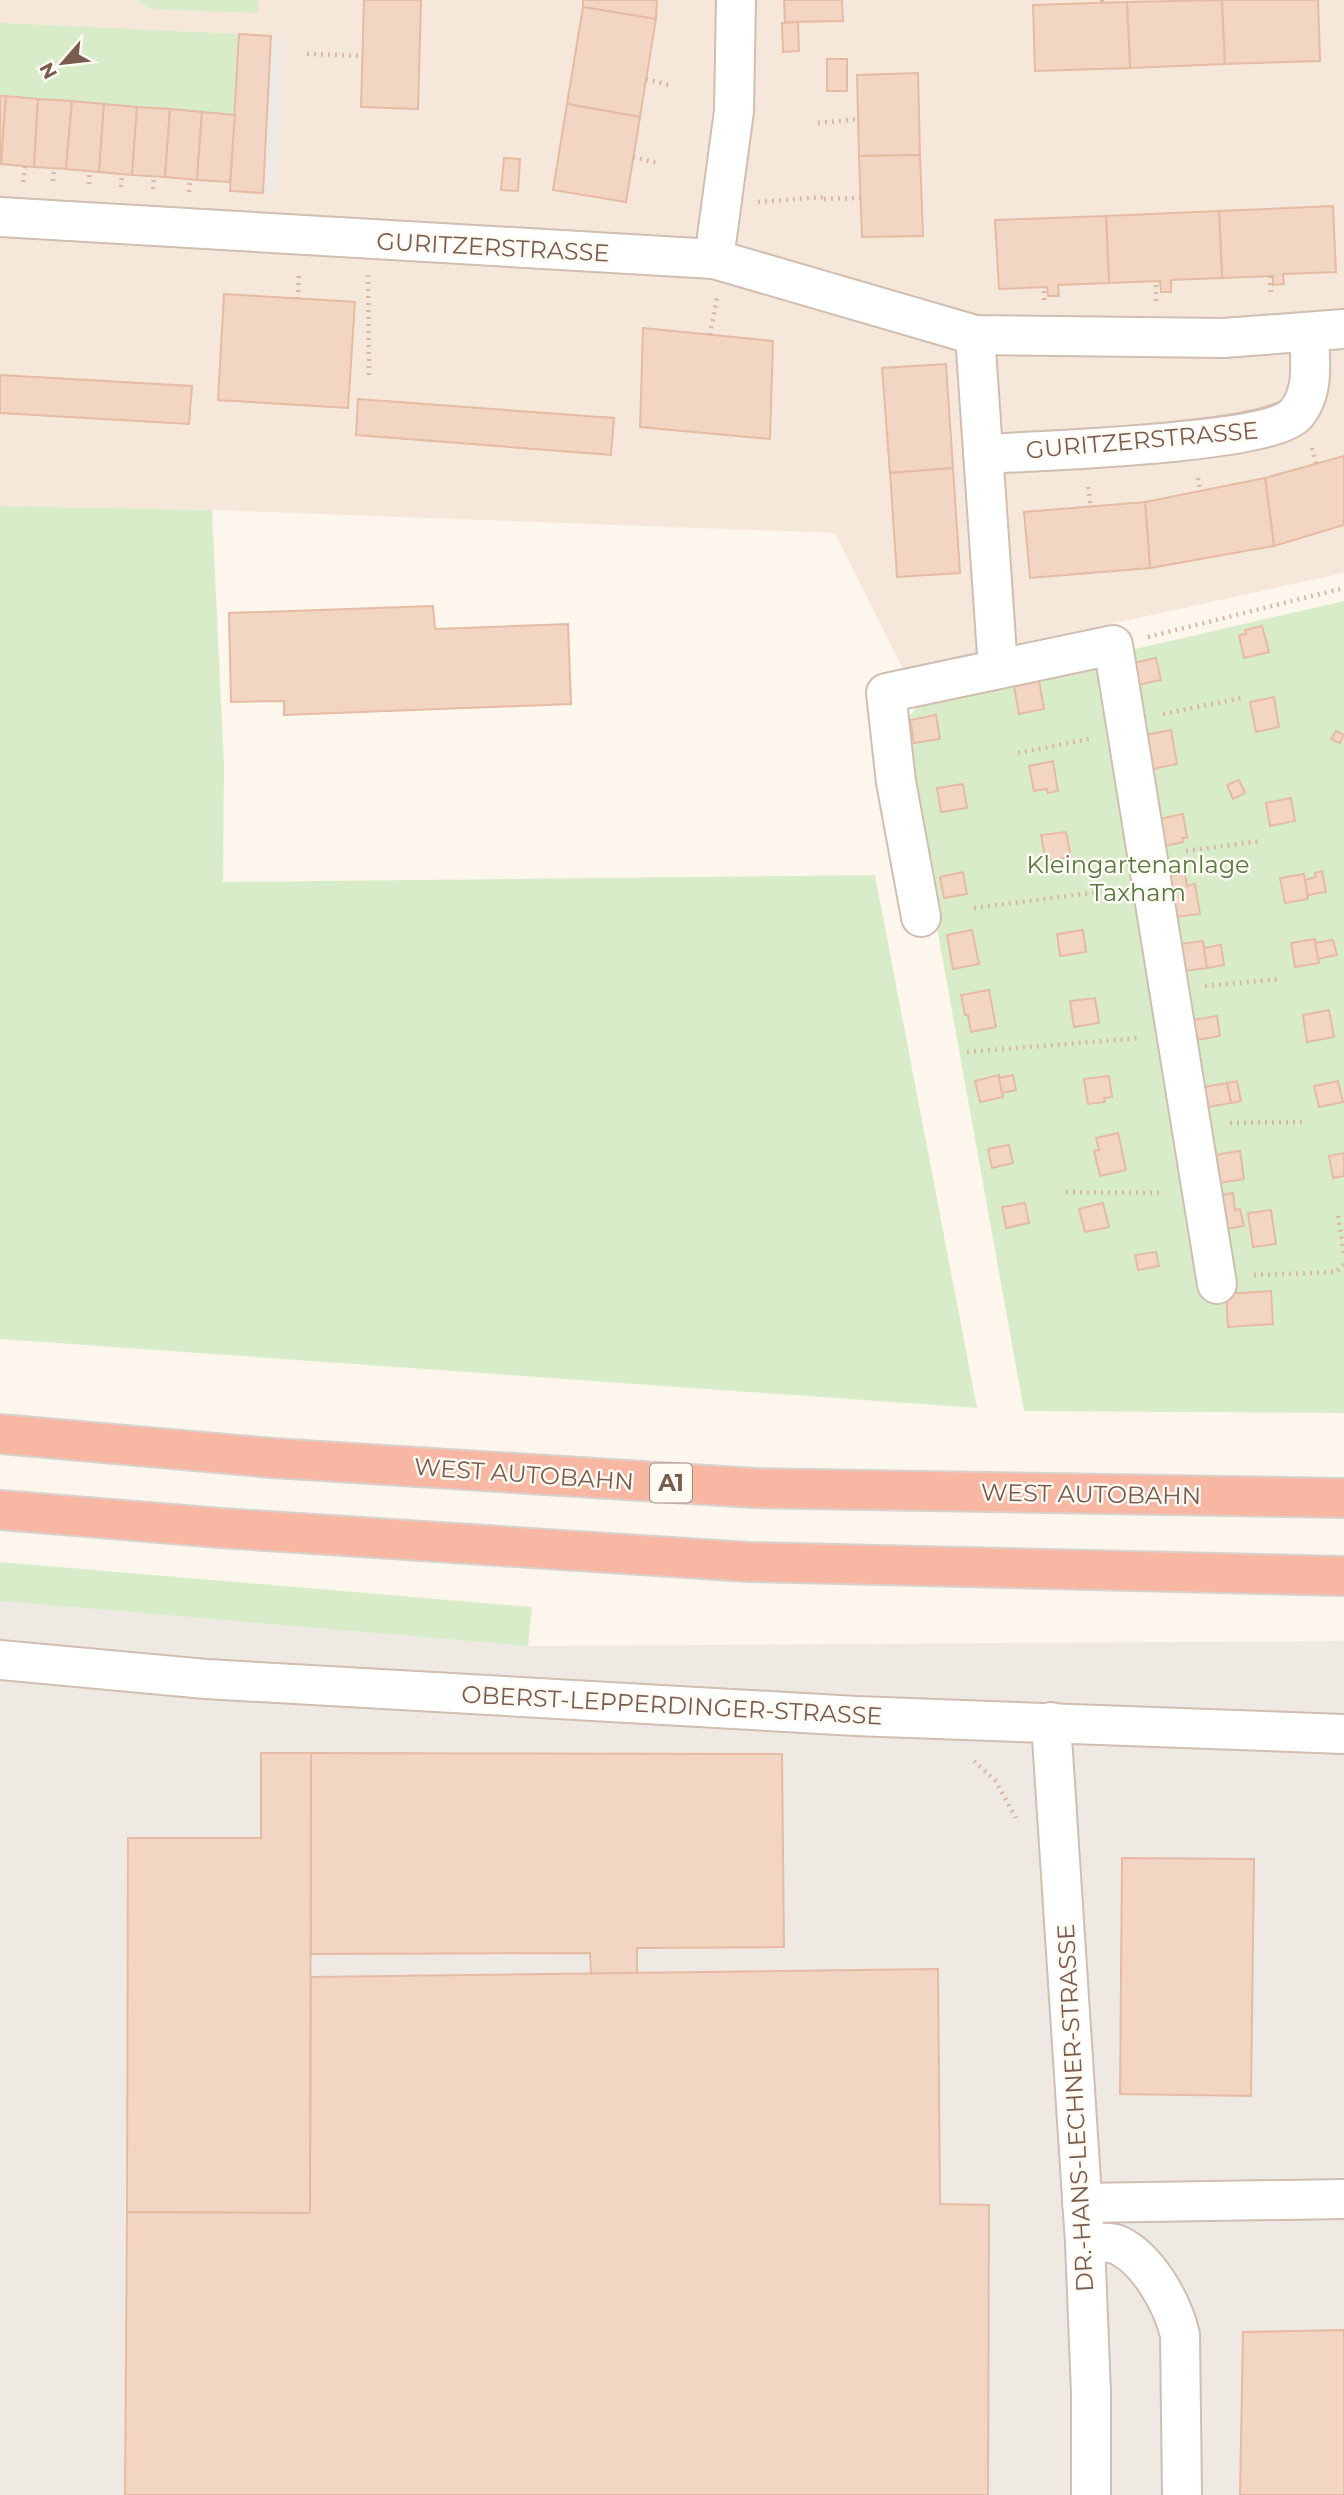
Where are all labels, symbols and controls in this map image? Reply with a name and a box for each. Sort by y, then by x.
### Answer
north arrow [28,28,98,98]
text: N [35,59,62,83]
street label: GURITZERSTRASSE [376,226,610,268]
street label: GURITZERSTRASSE [1024,415,1260,465]
park label: Kleingartenanlage Taxham [1026,850,1250,907]
street label: WEST AUTOBAHN [413,1452,635,1496]
road number: A1 [650,1464,692,1502]
street label: WEST AUTOBAHN [981,1478,1201,1510]
street label: OBERST-LEPPERDINGER-STRASSE [461,1679,883,1731]
street label: DR.-HANS-LECHNER-STRASSE [1051,1923,1099,2293]

